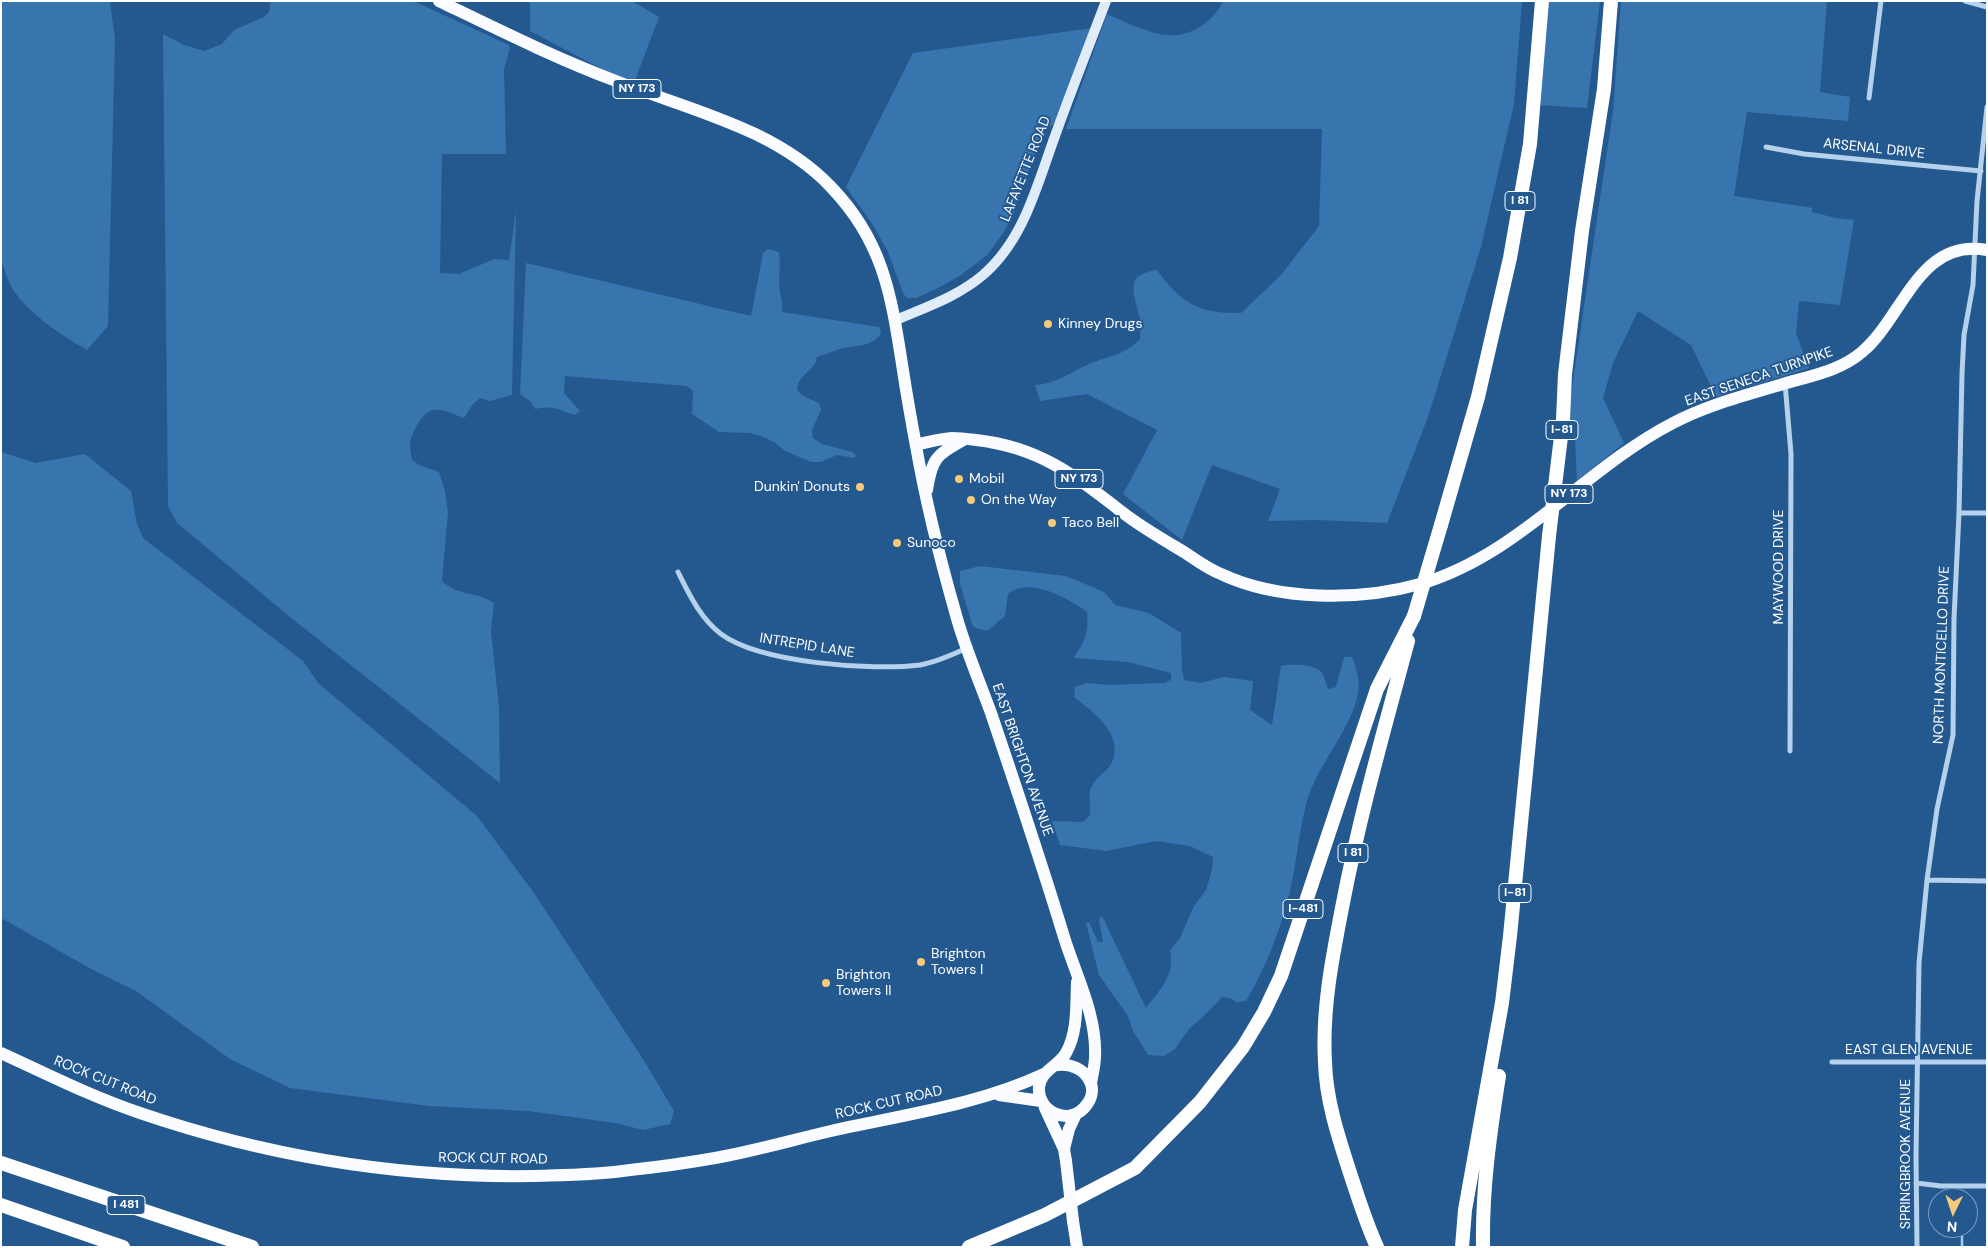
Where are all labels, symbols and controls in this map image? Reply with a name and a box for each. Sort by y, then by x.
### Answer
road number: NY 173 [613,80,661,98]
street label: LAFAYETTE ROAD [997,114,1055,224]
street label: ARSENAL DRIVE [1822,135,1926,163]
road number: I 81 [1505,192,1535,210]
place label: Kinney Drugs [1058,316,1142,332]
marker: Kinney Drugs [1042,318,1054,330]
street label: EAST SENECA TURNPIKE [1683,344,1835,410]
road number: I-81 [1546,420,1578,440]
road number: NY 173 [1055,469,1103,488]
place label: Mobil [969,471,1004,487]
marker: Mobil [953,473,965,485]
place label: Dunkin' Donuts [754,479,850,495]
marker: Dunkin' Donuts [854,481,866,493]
road number: NY 173 [1545,484,1593,504]
place label: On the Way [981,492,1057,508]
marker: On the Way [965,494,977,506]
street label: MAYWOOD DRIVE [1771,510,1787,624]
place label: Taco Bell [1062,515,1119,531]
marker: Taco Bell [1046,517,1058,529]
place label: Sunoco [907,535,956,551]
marker: Sunoco [891,537,903,549]
street label: NORTH MONTICELLO DRIVE [1930,566,1954,744]
street label: INTREPID LANE [758,630,856,662]
street label: EAST BRIGHTON AVENUE [988,681,1056,839]
road number: I 81 [1338,844,1368,862]
road number: I-81 [1499,884,1531,902]
road number: I-481 [1283,900,1323,919]
place label: Brighton Towers I [931,946,985,979]
marker: Brighton Towers I [915,956,927,968]
place label: Brighton Towers II [836,967,891,1000]
marker: Brighton Towers II [820,977,832,989]
street label: EAST GLEN AVENUE [1845,1042,1973,1058]
street label: ROCK CUT ROAD [51,1053,159,1109]
street label: SPRINGBROOK AVENUE [1898,1079,1914,1229]
street label: ROCK CUT ROAD [834,1083,944,1123]
street label: ROCK CUT ROAD [438,1150,548,1168]
north arrow [1928,1188,1978,1238]
road number: I 481 [107,1196,145,1214]
text: N [1946,1218,1958,1236]

